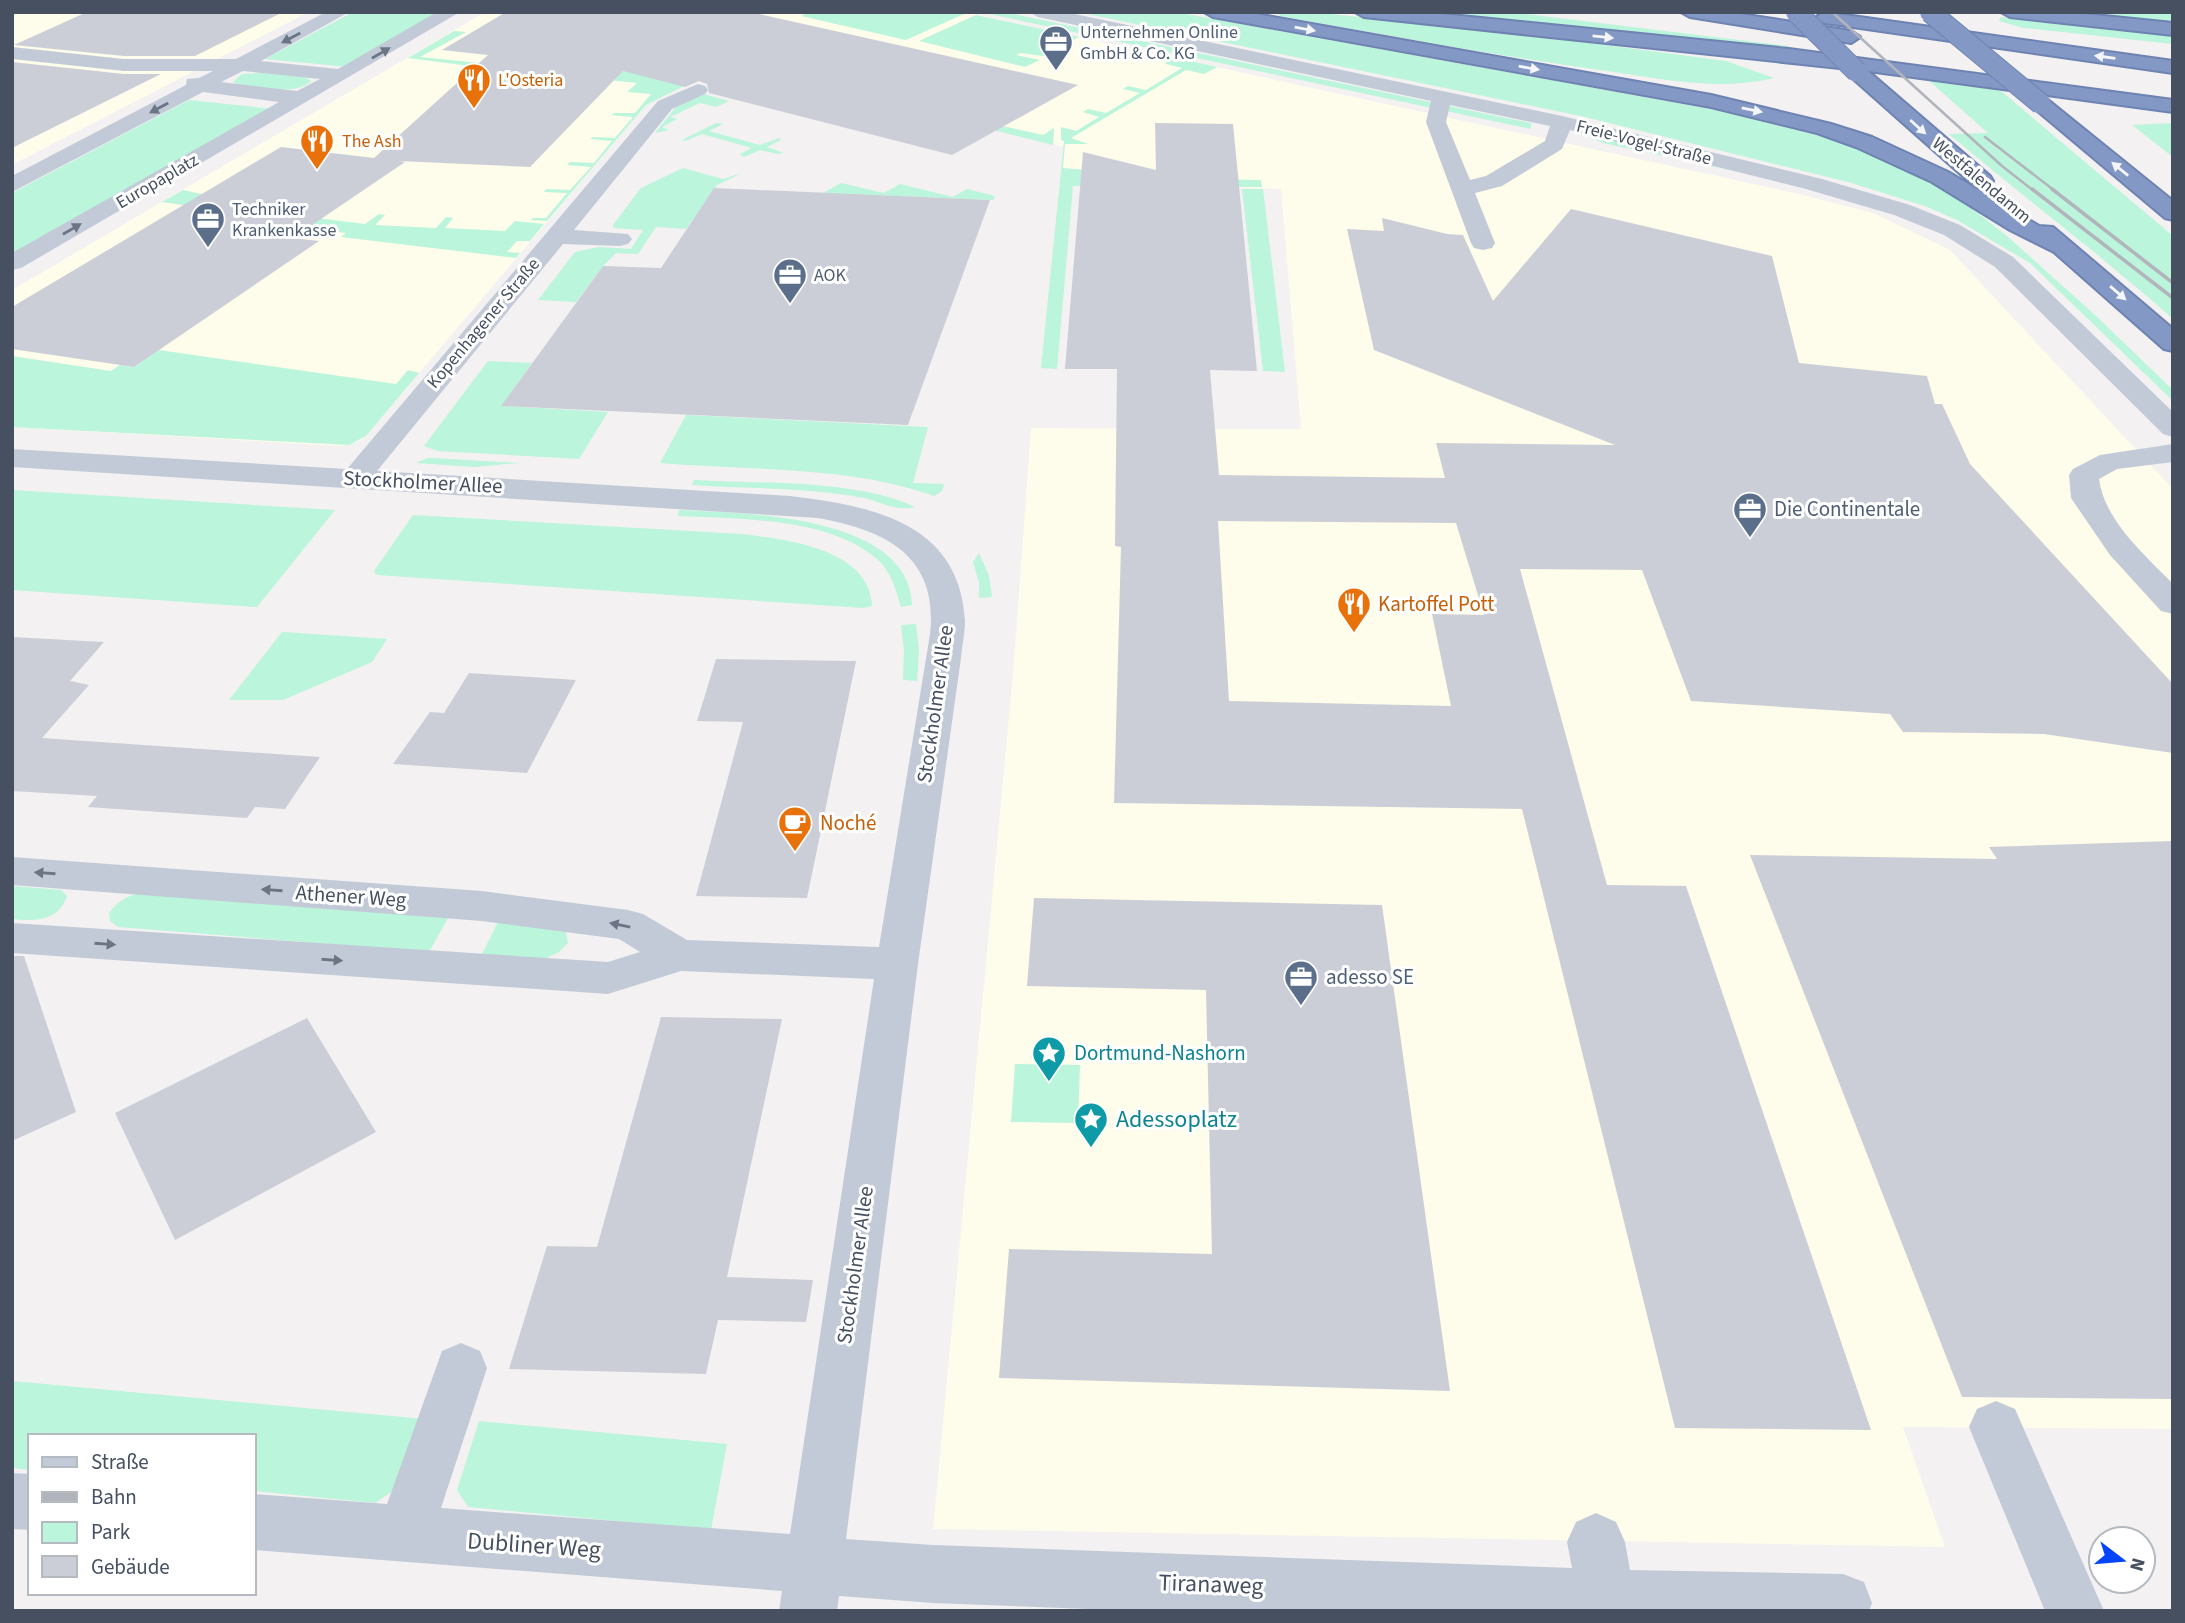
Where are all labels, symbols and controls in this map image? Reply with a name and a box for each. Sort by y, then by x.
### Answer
place label: Unternehmen Online GmbH & Co. KG [1080,20,1238,66]
office icon: Unternehmen Online GmbH & Co. KG [1037,23,1075,72]
one-way arrow [1294,24,1316,35]
one-way arrow [1592,31,1614,42]
one-way arrow [281,33,301,44]
one-way arrow [372,47,391,59]
one-way arrow [2094,52,2116,63]
restaurant icon: L'Osteria [455,61,493,110]
one-way arrow [1518,63,1540,74]
place label: L'Osteria [498,68,563,93]
one-way arrow [149,102,169,113]
one-way arrow [1741,104,1763,115]
street label: Freie-Vogel-Straße [1574,114,1714,171]
one-way arrow [1909,119,1927,135]
restaurant icon: The Ash [298,122,336,171]
place label: The Ash [342,129,401,154]
street label: Westfalendamm [1927,131,2037,229]
street label: Europaplatz [112,148,203,215]
one-way arrow [2111,161,2129,177]
place label: Techniker Krankenkasse [232,197,336,243]
office icon: Techniker Krankenkasse [189,200,227,249]
one-way arrow [62,223,81,235]
street label: Kopenhagener Straße [421,253,546,394]
office icon: AOK [771,256,809,305]
place label: AOK [814,263,847,288]
one-way arrow [2109,285,2126,300]
street label: Stockholmer Allee [343,463,503,501]
office icon: Die Continentale [1731,490,1769,539]
place label: Die Continentale [1774,494,1920,524]
restaurant icon: Kartoffel Pott [1335,585,1373,634]
place label: Kartoffel Pott [1378,589,1494,619]
street label: Stockholmer Allee [909,623,961,785]
cafe icon: Noché [776,804,814,853]
place label: Noché [820,808,876,838]
one-way arrow [34,867,56,878]
street label: Athener Weg [295,877,408,915]
one-way arrow [261,884,283,895]
one-way arrow [609,919,631,930]
one-way arrow [94,939,116,950]
one-way arrow [321,954,343,965]
office icon: adesso SE [1282,958,1320,1007]
place label: adesso SE [1326,962,1414,992]
place icon: Dortmund-Nashorn [1030,1034,1068,1083]
place label: Dortmund-Nashorn [1074,1038,1246,1068]
place icon: Adessoplatz [1072,1100,1110,1149]
place label: Adessoplatz [1116,1102,1237,1137]
street label: Stockholmer Allee [829,1184,881,1346]
legend [28,1434,256,1595]
text: Straße [91,1447,149,1477]
text: Bahn [91,1482,137,1512]
text: Park [91,1517,131,1547]
street label: Dubliner Weg [466,1523,602,1568]
north arrow [2087,1525,2157,1595]
text: Gebäude [91,1552,170,1582]
text: N [2122,1554,2152,1574]
street label: Tiranaweg [1158,1565,1264,1604]

